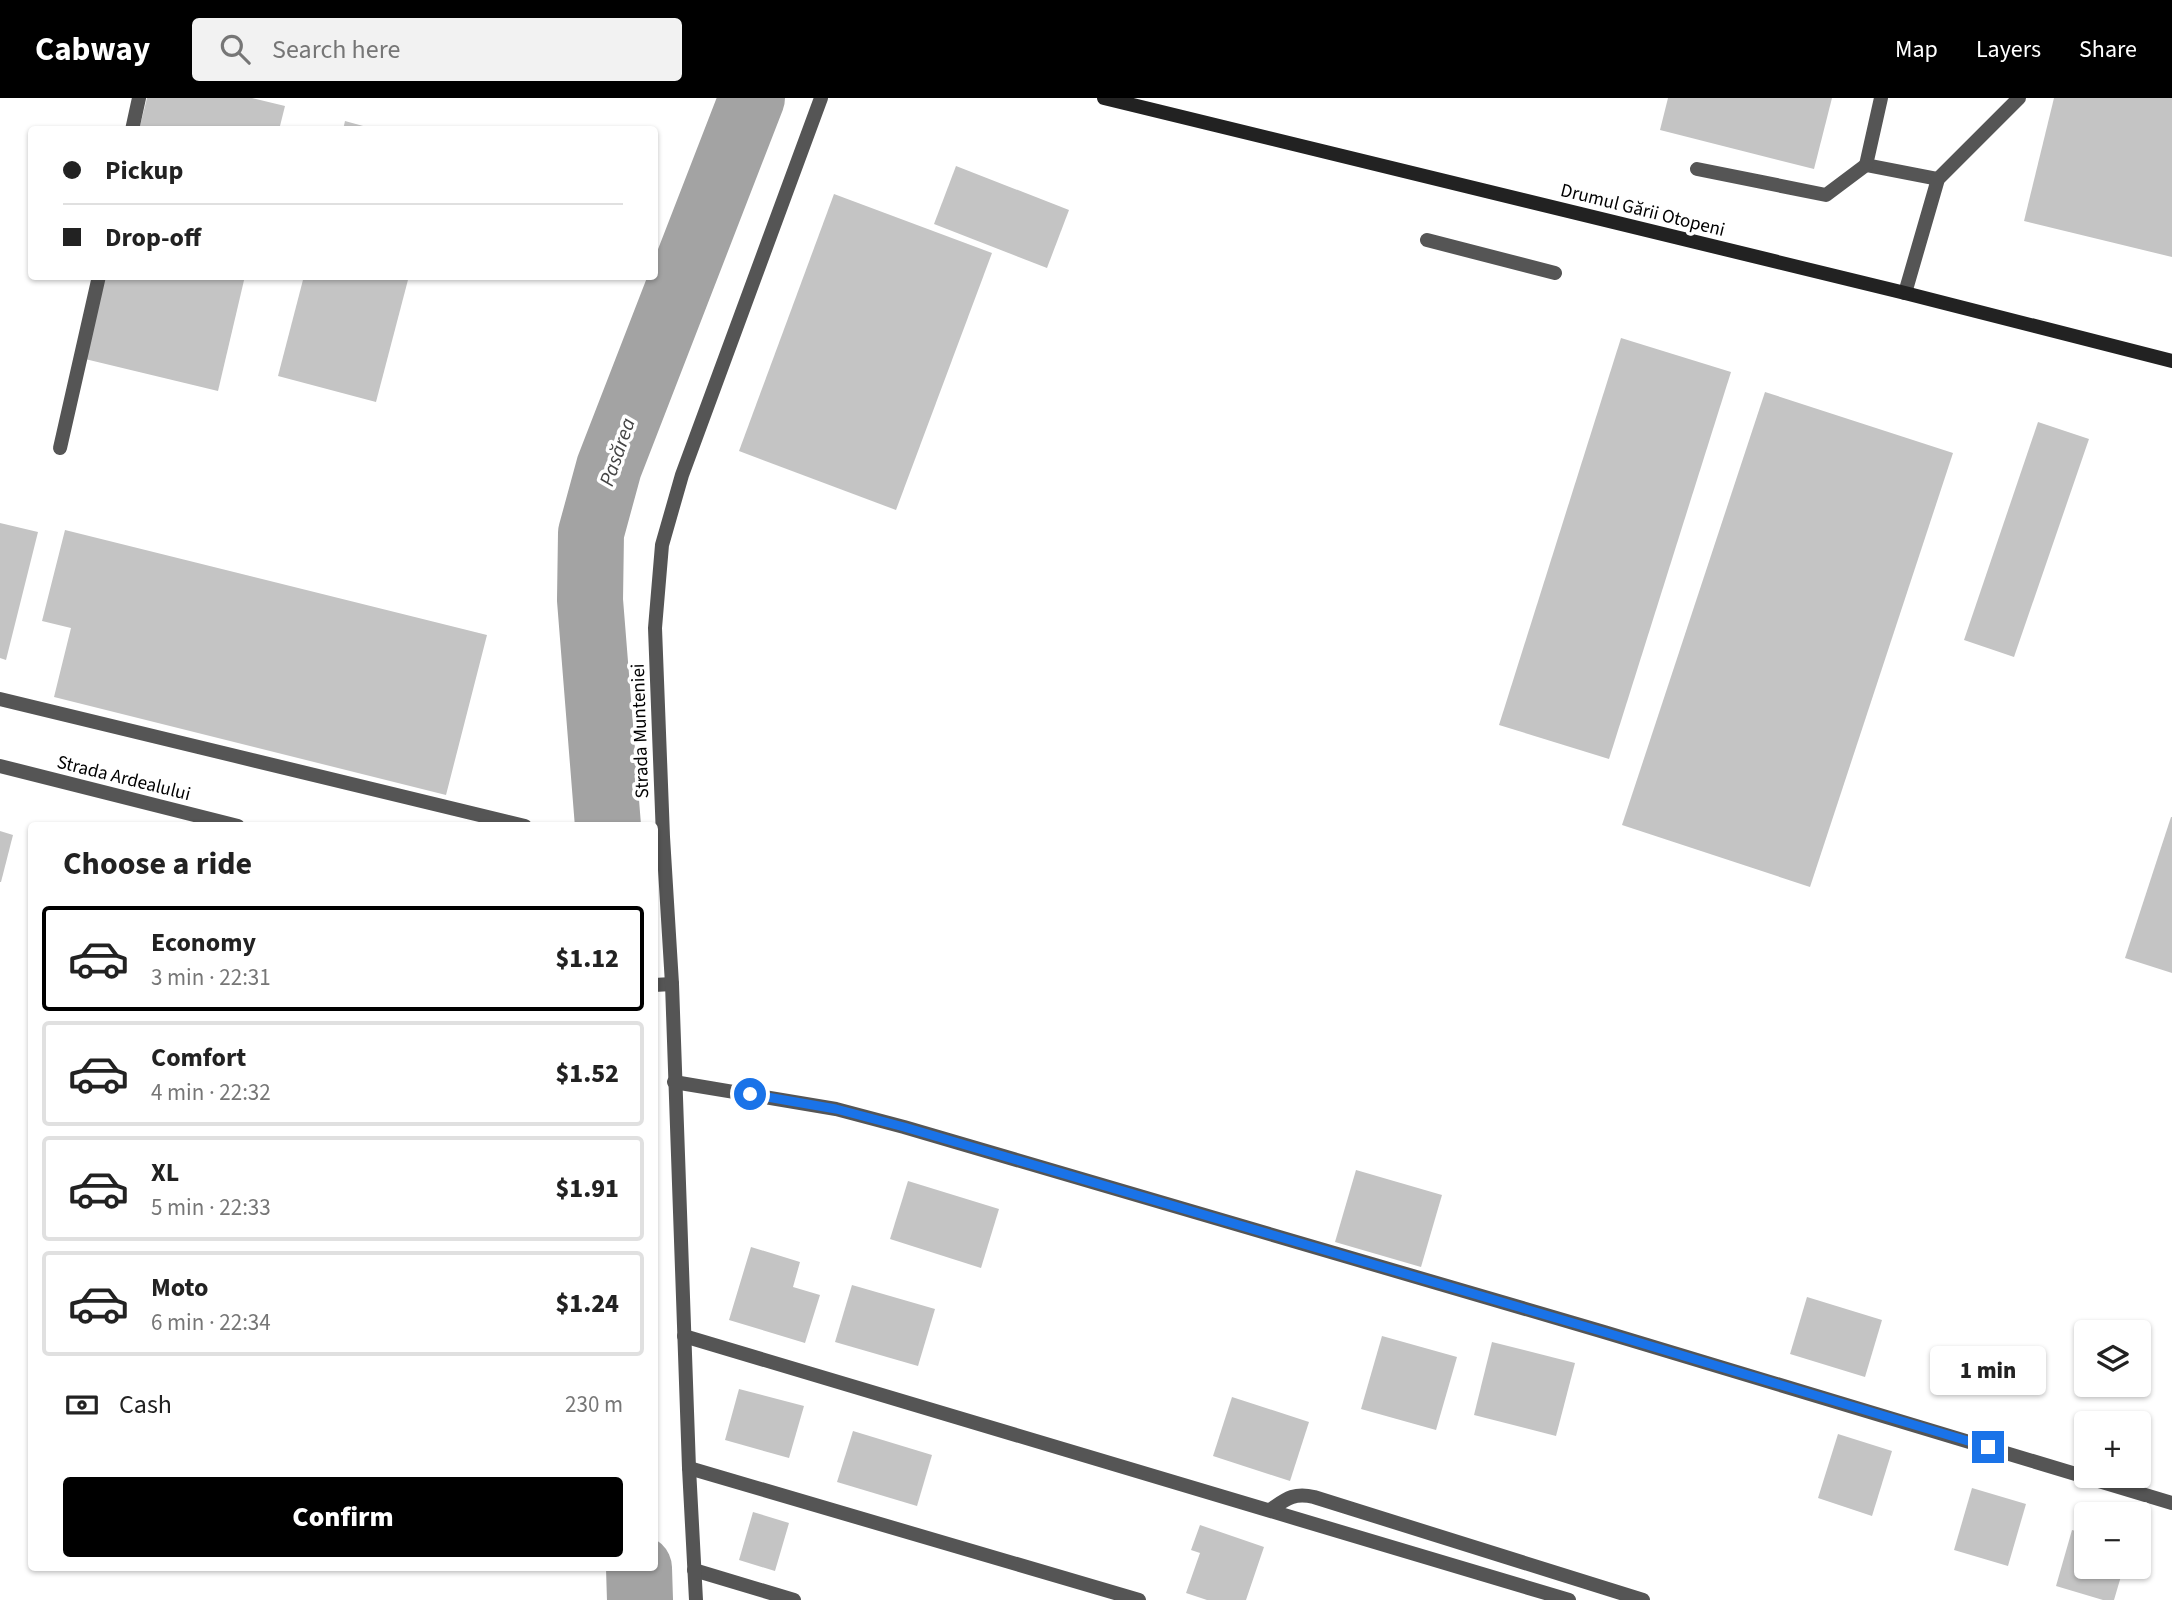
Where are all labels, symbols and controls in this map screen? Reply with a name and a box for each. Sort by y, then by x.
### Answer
search box [192,18,682,81]
text: Cabway [35,26,150,73]
icon: search [216,30,254,68]
text: Search here [272,31,400,68]
text: Map [1895,32,1938,67]
text: Layers [1976,32,2041,67]
text: Share [2079,32,2137,67]
text: Pickup [105,152,183,189]
street label: Drumul Gării Otopeni [1558,177,1728,244]
text: Drop-off [105,219,201,256]
water label: Pasărea [591,414,643,490]
street label: Strada Munteniei [625,663,656,799]
street label: Strada Ardealului [54,749,193,808]
text: Choose a ride [63,841,252,887]
text: Economy [151,924,256,961]
icon: car [67,927,130,990]
text: $1.12 [555,940,619,977]
text: 3 min · 22:31 [151,961,271,994]
text: Comfort [151,1039,246,1076]
icon: car [67,1042,130,1105]
text: $1.52 [555,1055,619,1092]
text: 4 min · 22:32 [151,1076,271,1109]
route start [734,1078,766,1110]
text: XL [151,1154,179,1191]
icon: car [67,1157,130,1220]
text: $1.91 [555,1170,619,1207]
text: 5 min · 22:33 [151,1191,271,1224]
text: Moto [151,1269,208,1306]
icon: car [67,1272,130,1335]
text: $1.24 [555,1285,619,1322]
text: 6 min · 22:34 [151,1306,271,1339]
map controls [2074,1320,2151,1579]
button: layers [2074,1320,2151,1397]
callout: 1 min [1930,1346,2046,1394]
text: 1 min [1960,1354,2016,1387]
icon: cash [63,1386,101,1424]
text: Cash [119,1386,172,1423]
text: 230 m [565,1388,623,1421]
button: + [2074,1411,2151,1488]
route end [1972,1431,2004,1463]
button: Confirm [63,1477,623,1557]
button: − [2074,1502,2151,1579]

